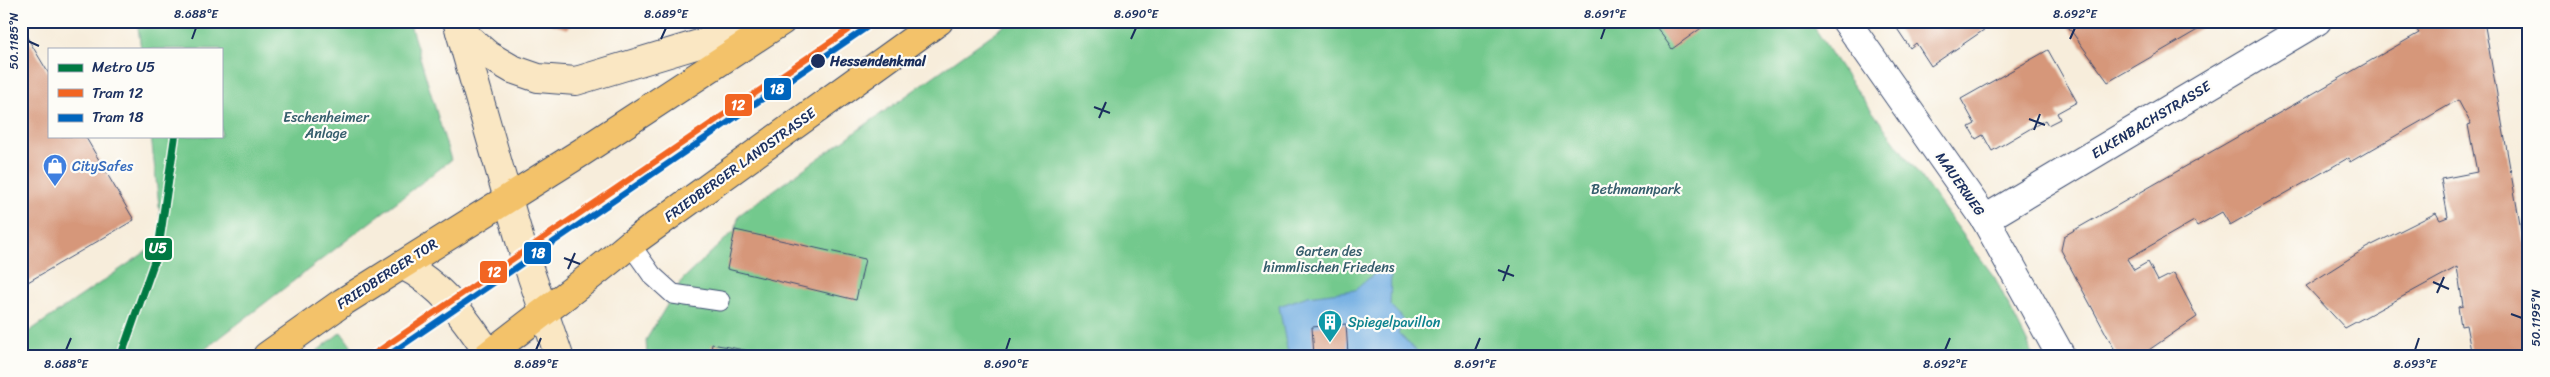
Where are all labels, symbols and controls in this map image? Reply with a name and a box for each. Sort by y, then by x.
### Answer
text: 8.688°E [174,3,219,25]
text: 8.689°E [644,3,689,25]
text: 8.690°E [1114,3,1160,25]
text: 8.691°E [1584,3,1627,25]
text: 8.692°E [2053,3,2098,25]
text: 50.1185°N [3,12,25,69]
legend [48,48,222,138]
place label: Hessendenkmal [829,49,927,74]
marker: Hessendenkmal [809,52,827,70]
text: Metro U5 [92,54,155,80]
street label: ELKENBACHSTRASSE [2086,74,2217,166]
line badge: 18 [763,77,792,101]
text: 18 [770,77,785,102]
text: Tram 12 [92,80,144,106]
line badge: 12 [724,93,753,117]
text: 12 [731,93,746,118]
street label: FRIEDBERGER LANDSTRASSE [659,100,822,229]
text: Tram 18 [92,104,144,130]
park label: Eschenheimer Anlage [283,105,370,146]
street label: MAUERWEG [1929,147,1992,222]
shop icon: CitySafes [42,153,68,187]
place label: CitySafes [72,154,134,179]
park label: Bethmannpark [1591,177,1682,202]
street label: FRIEDBERGER TOR [331,232,443,316]
text: U5 [149,236,167,261]
line badge: U5 [144,237,173,261]
park label: Garten des himmlischen Friedens [1262,239,1395,280]
line badge: 18 [523,241,552,265]
text: 18 [531,241,546,266]
line badge: 12 [479,260,508,284]
text: 12 [487,260,502,285]
text: 50.1195°N [2525,289,2547,347]
building icon: Spiegelpavillon [1317,309,1343,343]
place label: Spiegelpavillon [1348,310,1441,335]
text: 8.688°E [44,353,89,375]
text: 8.689°E [514,353,559,375]
text: 8.690°E [984,353,1030,375]
text: 8.691°E [1454,353,1497,375]
text: 8.692°E [1923,353,1968,375]
text: 8.693°E [2393,353,2438,375]

